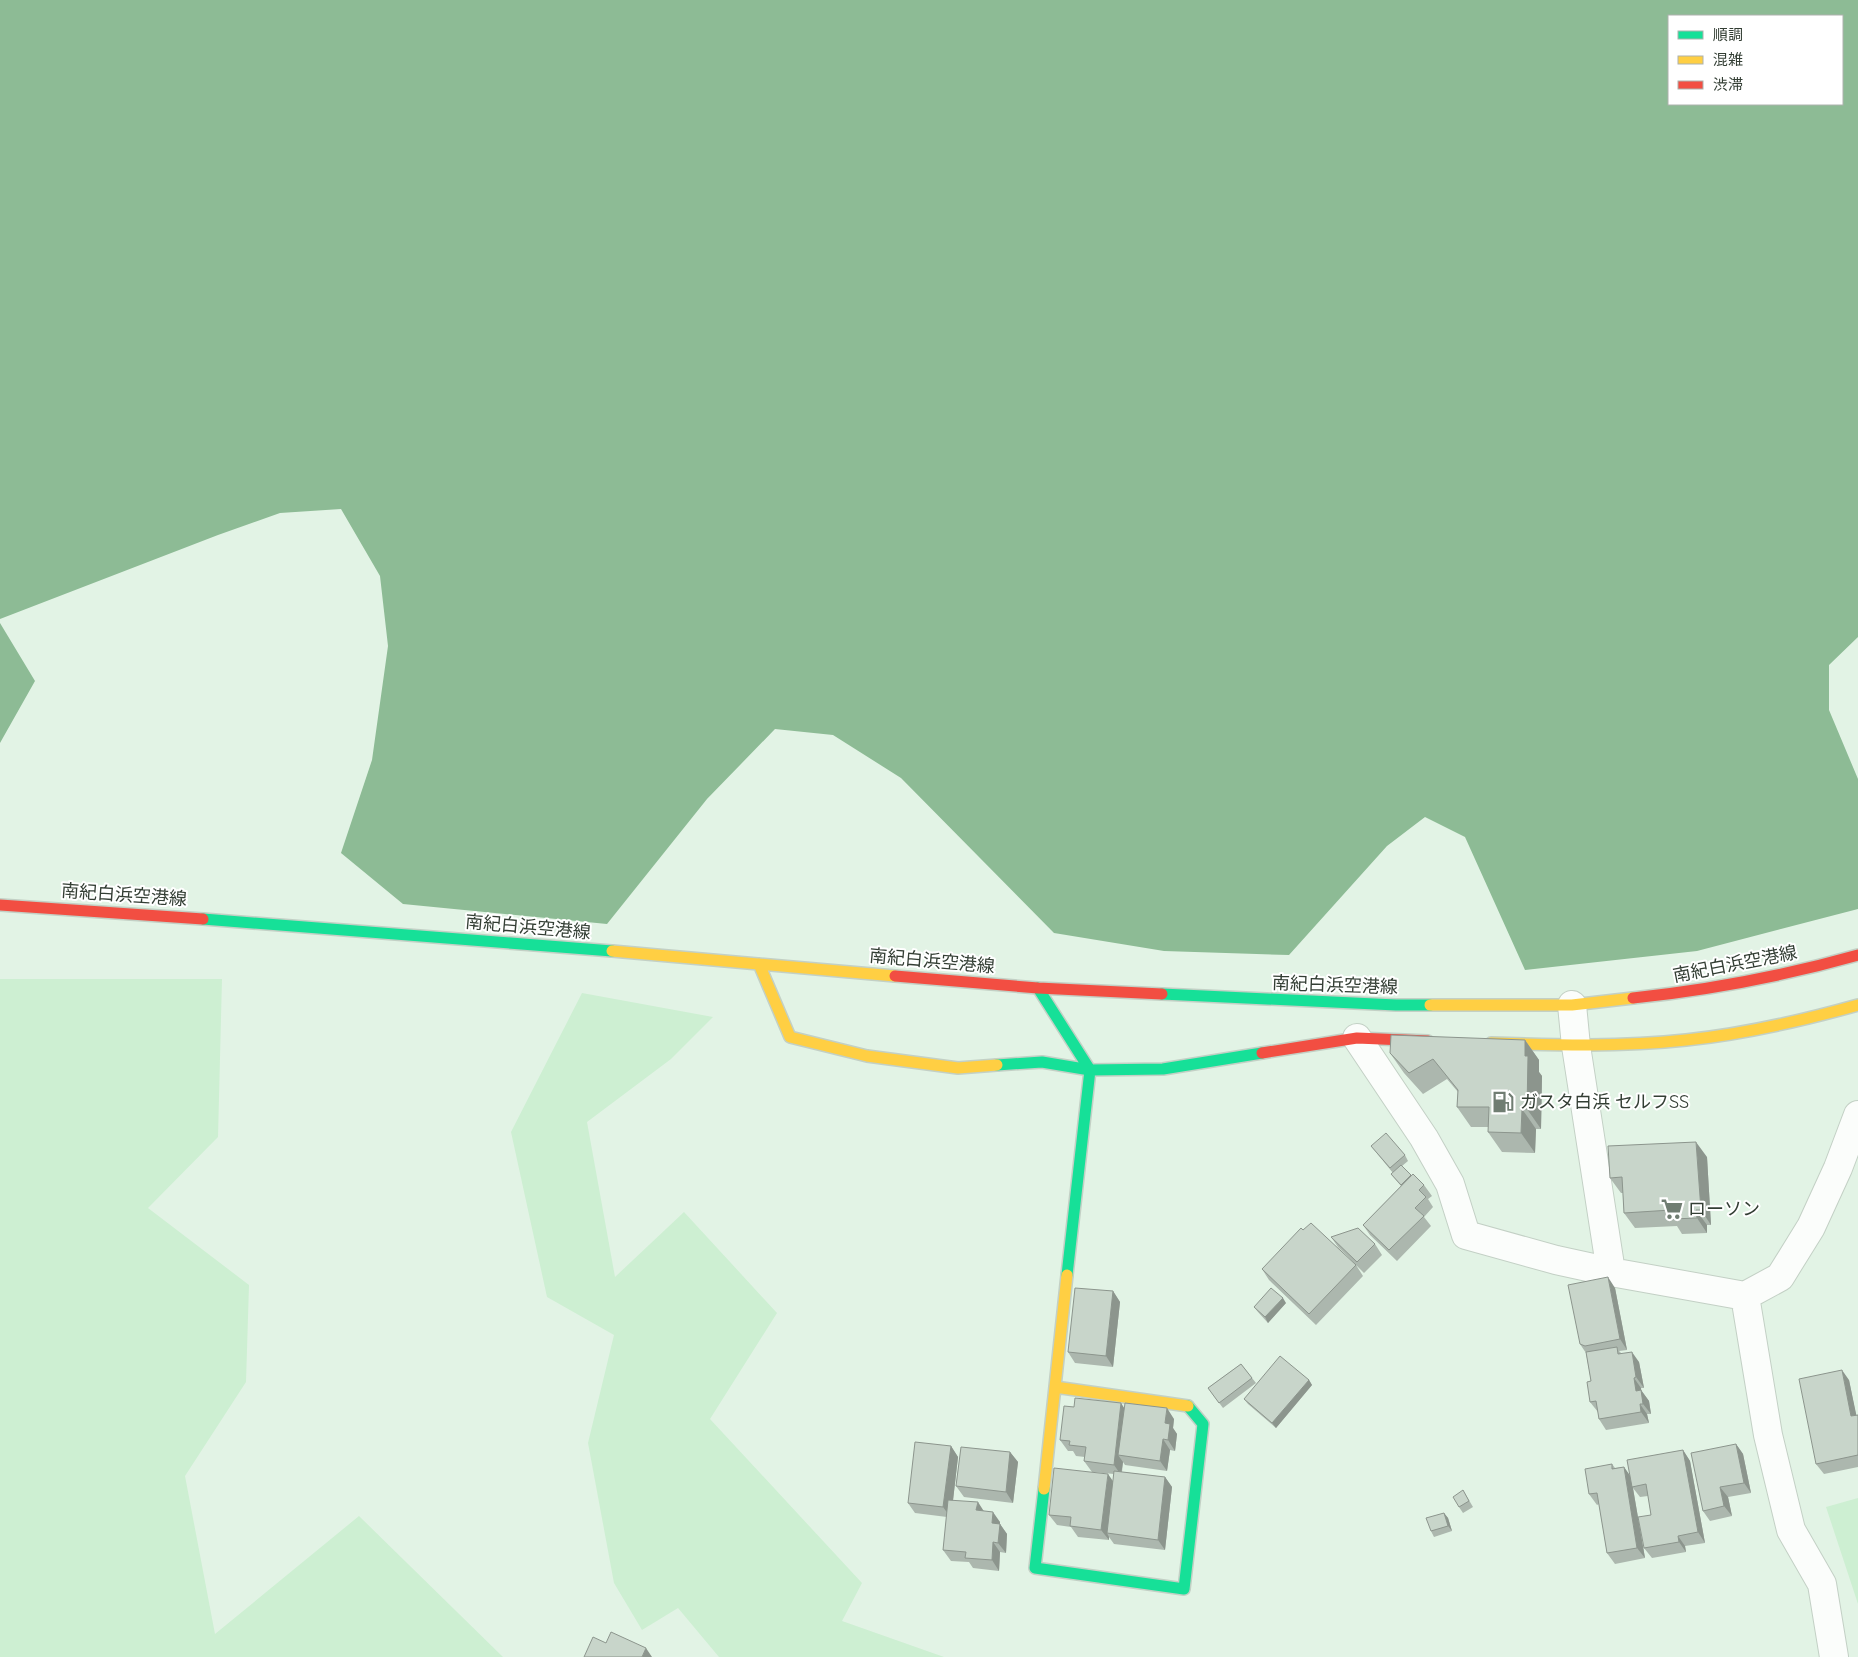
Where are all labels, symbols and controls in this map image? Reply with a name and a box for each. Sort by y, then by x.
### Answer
legend [1668,15,1843,105]
text: 順調 [1713,25,1743,44]
text: 混雑 [1713,50,1743,69]
text: 渋滞 [1713,75,1743,94]
street label: 南紀白浜空港線 [60,879,188,910]
street label: 南紀白浜空港線 [464,910,592,943]
street label: 南紀白浜空港線 [1671,940,1799,987]
street label: 南紀白浜空港線 [868,944,996,977]
street label: 南紀白浜空港線 [1272,971,1398,998]
fuel station icon: ガスタ白浜 セルフSS [1490,1089,1516,1115]
place label: ガスタ白浜 セルフSS [1520,1090,1689,1113]
supermarket icon: ローソン [1659,1196,1685,1222]
place label: ローソン [1688,1197,1760,1220]

